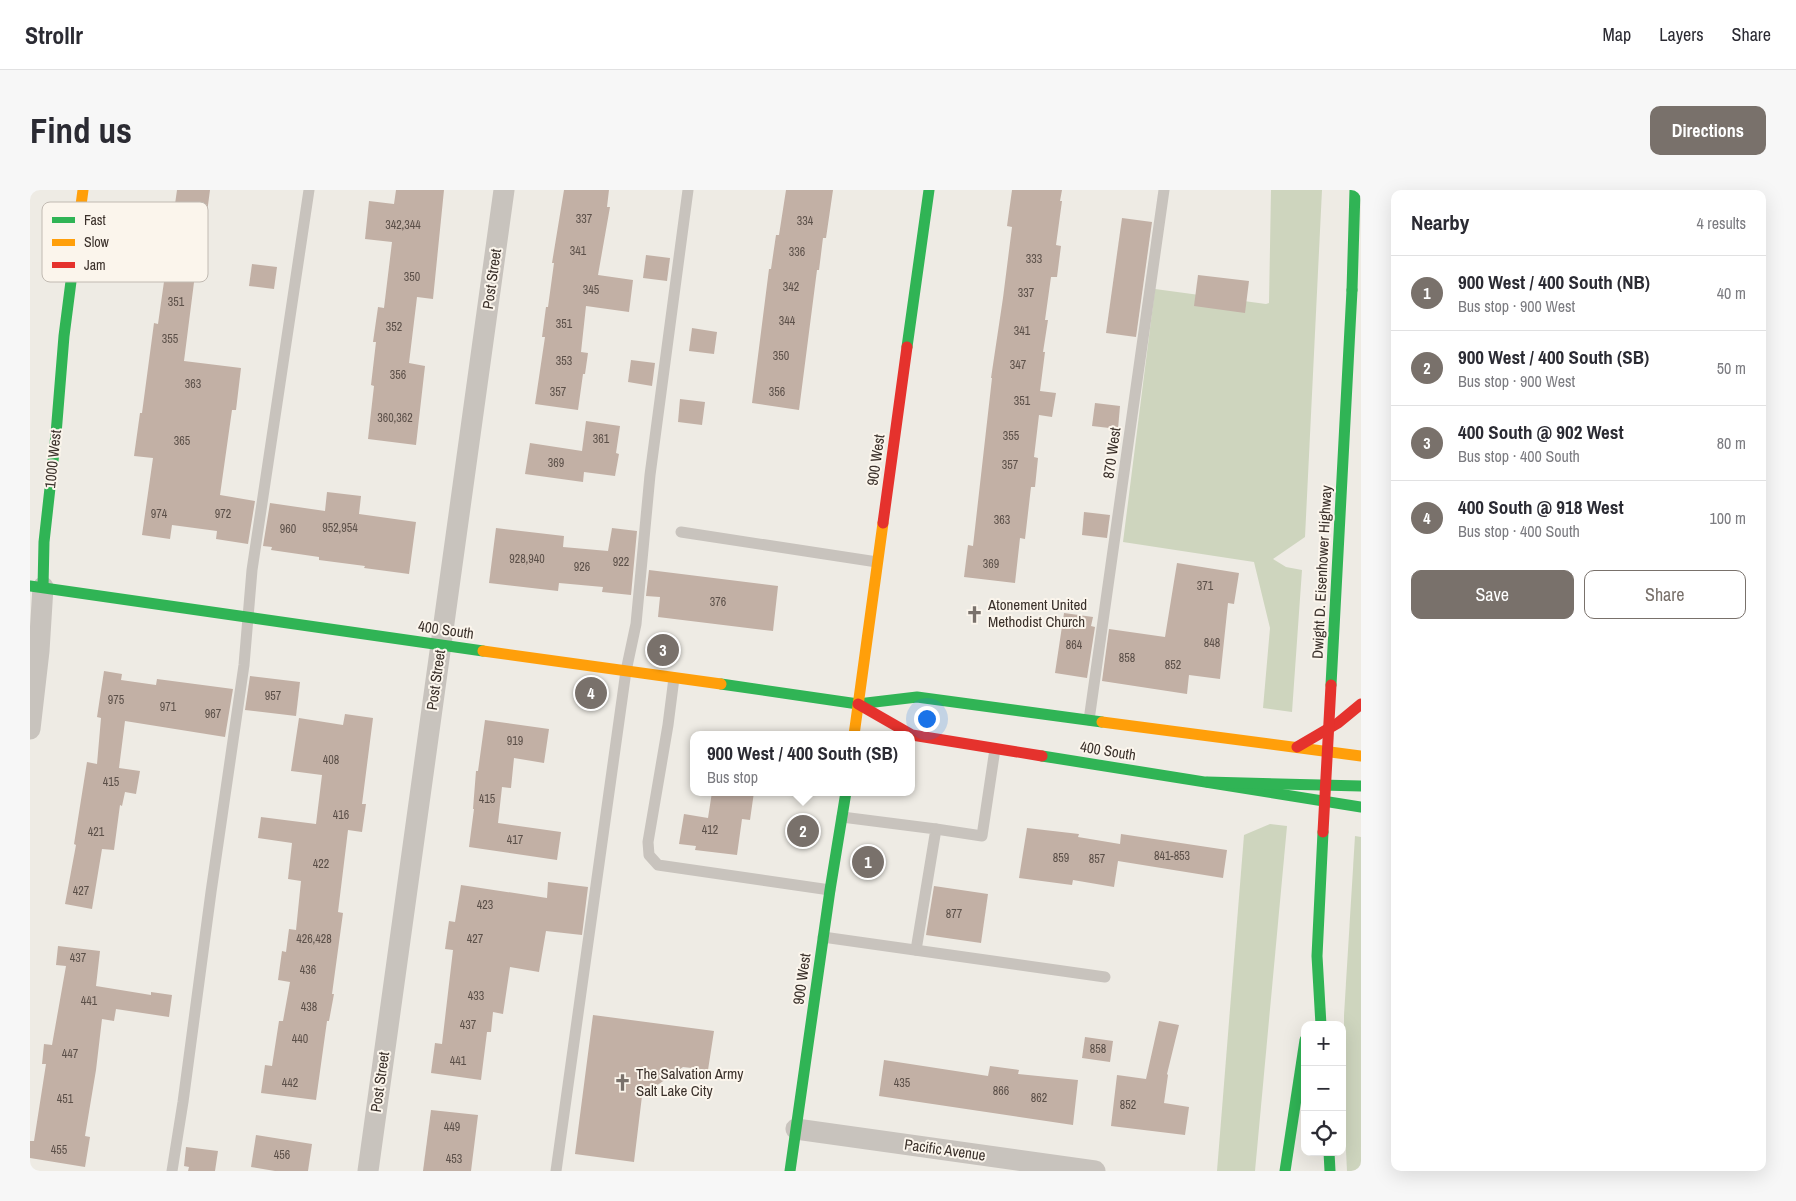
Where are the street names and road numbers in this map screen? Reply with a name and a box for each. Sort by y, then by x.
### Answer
street label: Post Street [477,247,506,311]
street label: 870 West [1098,425,1126,480]
street label: 1000 West [39,428,66,489]
street label: 900 West [862,432,890,487]
street label: Dwight D. Eisenhower Highway [1306,484,1337,659]
street label: 400 South [417,615,475,644]
street label: Post Street [421,648,450,712]
street label: 400 South [1079,736,1137,765]
street label: 900 West [788,951,816,1006]
street label: Post Street [365,1050,394,1114]
street label: Pacific Avenue [903,1133,987,1166]

